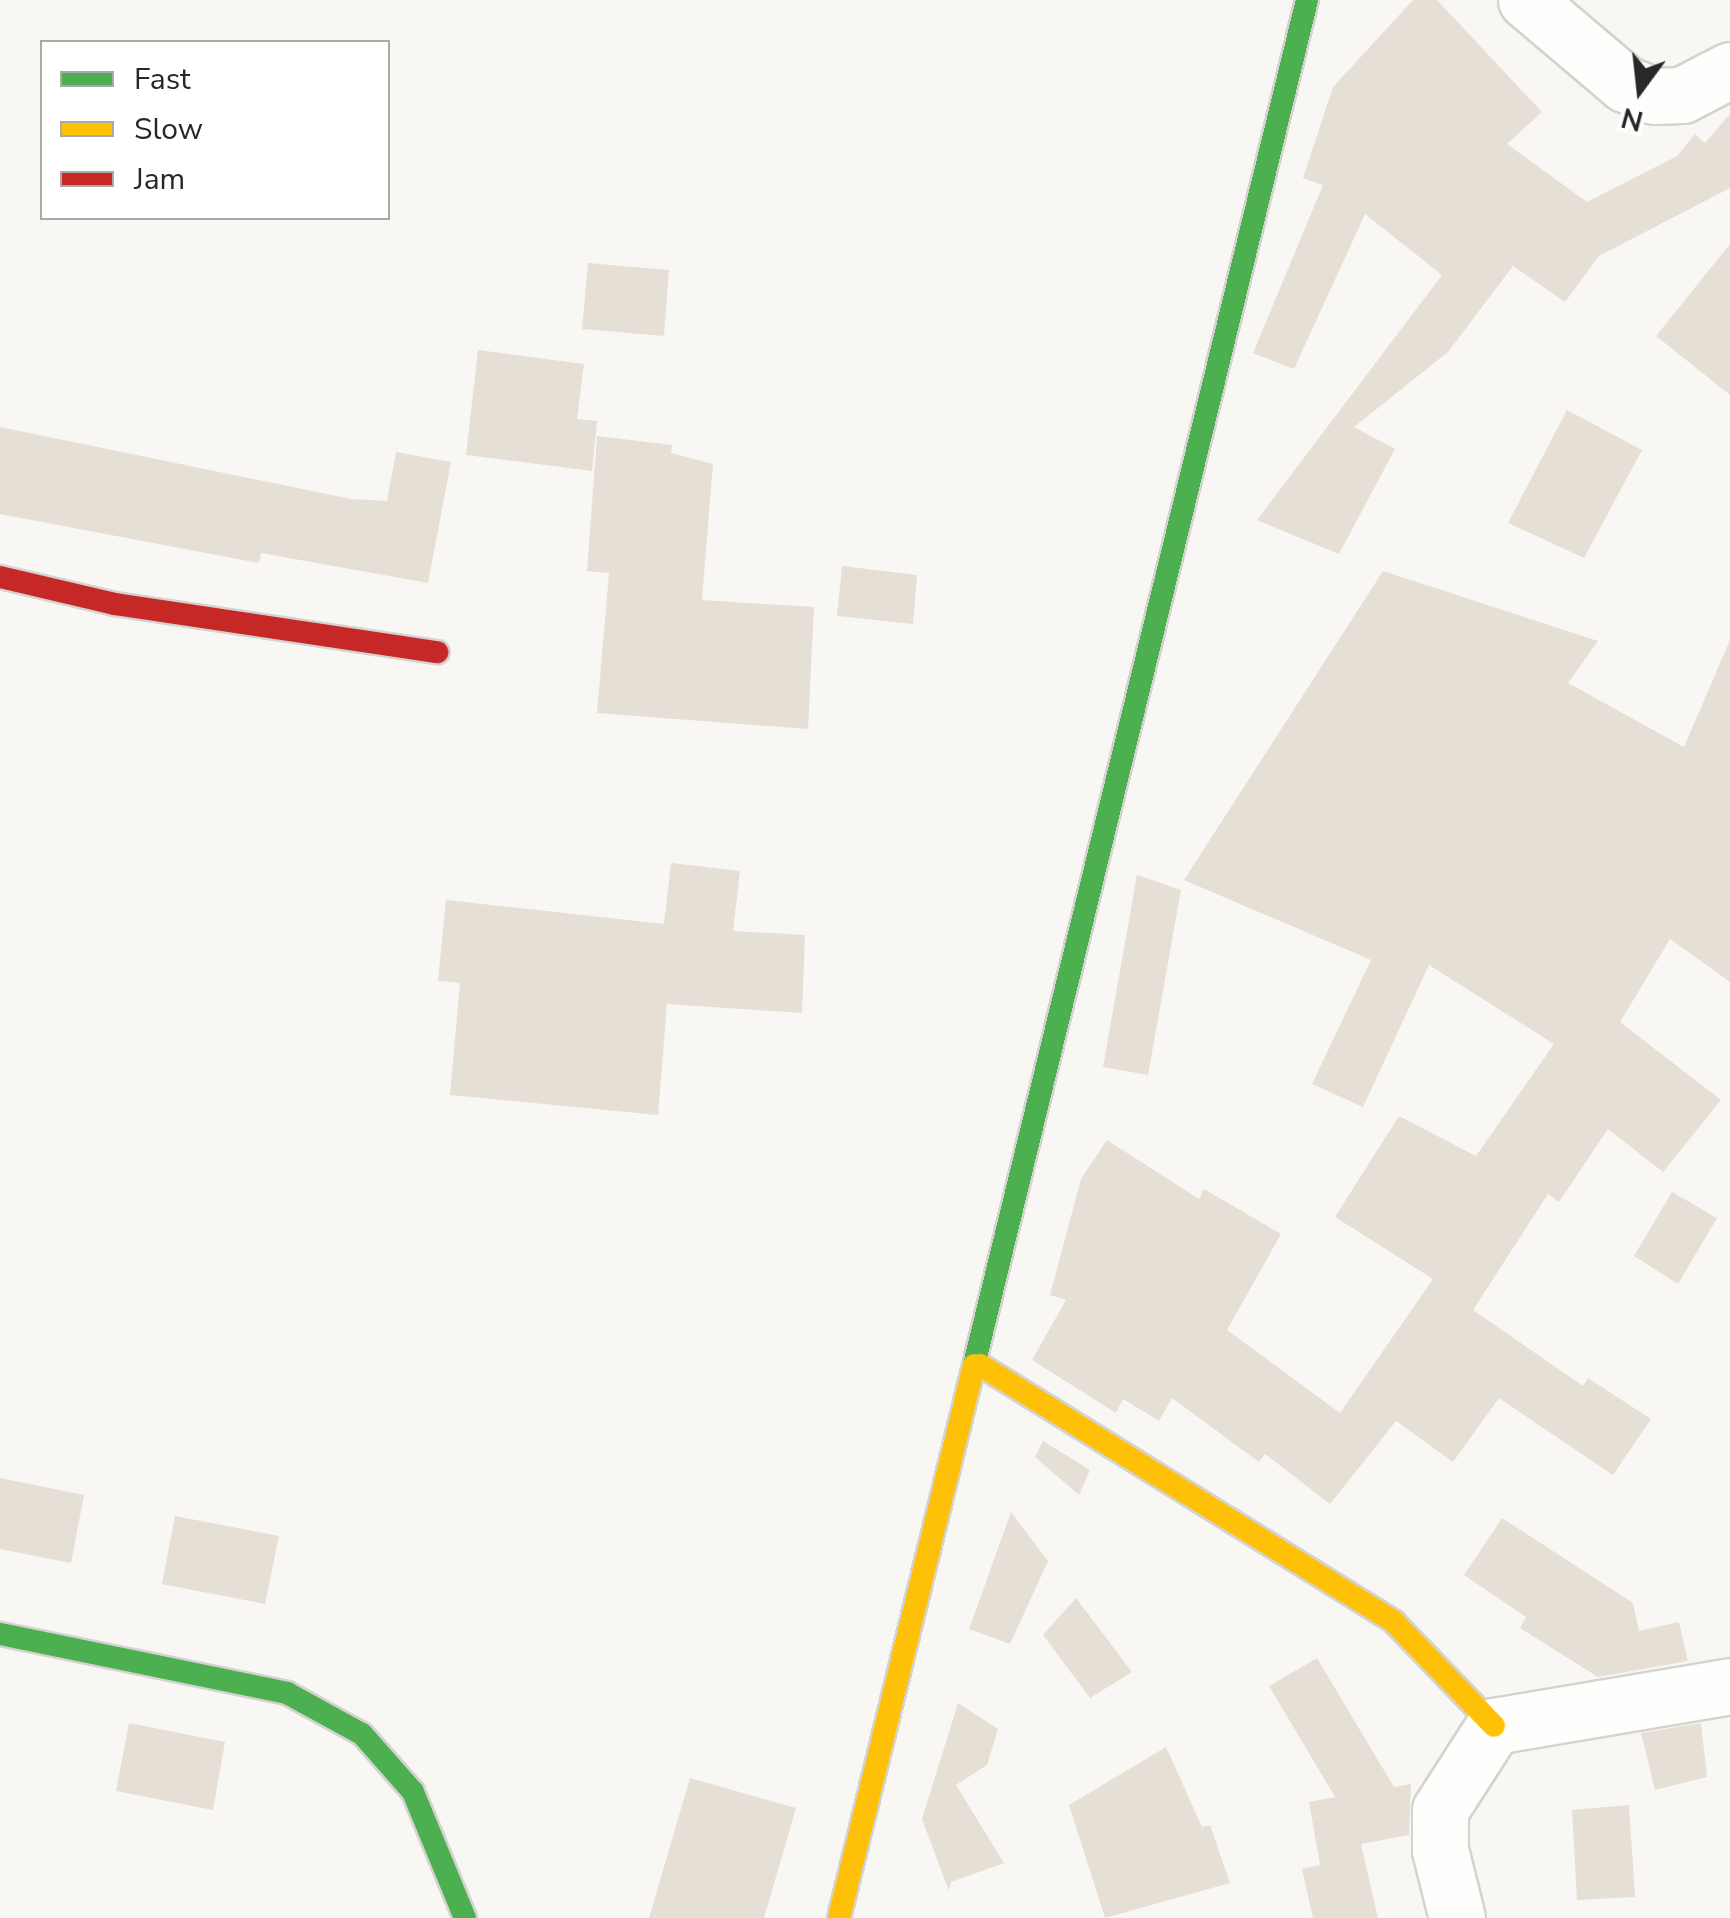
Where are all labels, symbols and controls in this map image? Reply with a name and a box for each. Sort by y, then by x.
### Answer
legend [40,40,390,220]
north arrow [1590,40,1690,140]
text: Fast [134,59,191,100]
text: N [1617,98,1647,140]
text: Slow [134,109,203,150]
text: Jam [134,159,185,200]

